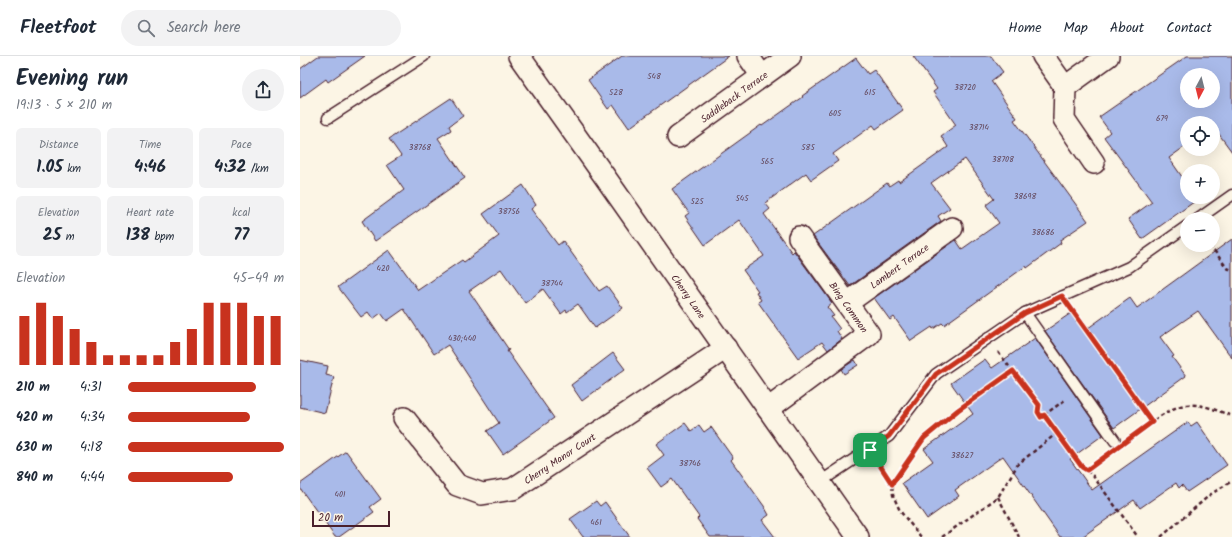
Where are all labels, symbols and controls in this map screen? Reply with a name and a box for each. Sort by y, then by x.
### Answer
search box [121,10,401,46]
text: Fleetfoot [20,13,97,43]
text: Search here [167,16,241,40]
icon: search [135,17,157,39]
text: Home [1008,17,1042,39]
text: Map [1064,17,1088,39]
text: About [1110,17,1144,39]
text: Contact [1166,17,1212,39]
text: Evening run [16,62,128,97]
street label: Saddleback Terrace [697,67,772,127]
north arrow [1180,68,1220,108]
map controls [1180,68,1220,252]
button: share [242,69,284,111]
house number: 548 [647,70,661,83]
house number: 38720 [954,81,976,94]
house number: 528 [609,86,623,99]
house number: 615 [864,86,876,99]
text: 19:13 · 5 × 210 m [16,95,112,116]
house number: 605 [829,107,842,120]
house number: 679 [1156,112,1168,125]
button: locate [1180,116,1220,156]
house number: 38714 [969,121,990,134]
text: Distance [39,136,78,154]
text: Time [139,136,161,154]
text: Pace [231,136,252,154]
house number: 38768 [409,141,431,154]
house number: 585 [801,141,815,154]
house number: 38708 [992,153,1014,166]
text: 1.05 [36,154,63,181]
text: 4:46 [134,154,166,181]
text: 4:32 [214,154,247,181]
house number: 565 [760,155,774,168]
text: km [63,160,81,178]
text: /km [247,160,269,178]
button: + [1180,164,1220,204]
house number: 38698 [1014,190,1036,203]
house number: 545 [736,192,749,205]
house number: 525 [690,195,704,208]
text: Elevation [38,204,79,222]
text: Heart rate [126,204,174,222]
text: kcal [232,204,250,222]
house number: 38756 [498,205,520,218]
button: − [1180,212,1220,252]
text: 25 [43,222,61,249]
text: 138 [126,222,150,249]
text: 77 [233,222,249,249]
house number: 38686 [1031,226,1055,239]
text: m [61,228,75,246]
text: bpm [150,228,174,246]
street label: Lambert Terrace [867,240,933,293]
house number: 420 [376,262,390,275]
text: Elevation [16,268,65,289]
text: 45–49 m [233,268,284,289]
street label: Cherry Lane [667,271,709,323]
house number: 38744 [541,277,564,290]
street label: Bing Common [825,279,872,336]
house number: 430;440 [448,332,476,345]
text: 210 m [16,377,50,398]
text: 4:31 [80,377,102,398]
text: 420 m [16,407,53,428]
text: 4:34 [80,407,105,428]
street label: Cherry Manor Court [521,429,599,489]
pin [853,433,887,467]
text: 630 m [16,437,52,458]
text: 4:18 [80,437,102,458]
icon: arrive [859,439,881,461]
house number: 38627 [951,449,973,462]
house number: 38746 [679,457,701,470]
text: 840 m [16,467,53,488]
text: 4:44 [80,467,105,488]
house number: 401 [335,488,346,501]
scale bar [312,509,390,528]
text: 20 m [318,509,343,527]
house number: 461 [590,516,602,529]

